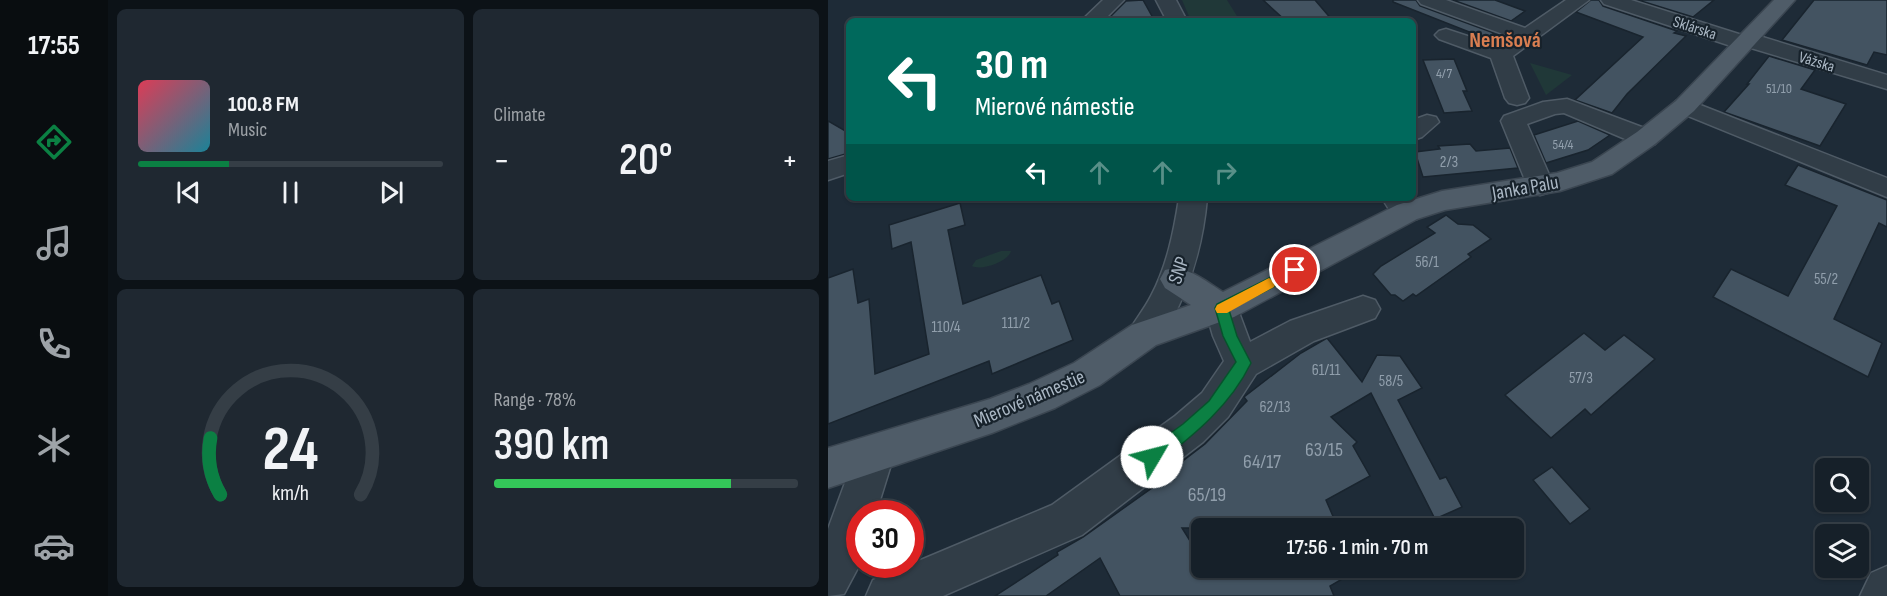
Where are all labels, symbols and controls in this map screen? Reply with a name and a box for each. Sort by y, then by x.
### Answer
street label: Sklárska [1670,13,1719,44]
district label: Nemšová [1469,27,1541,54]
text: 17:55 [28,30,80,62]
text: 30 m [975,40,1048,91]
icon: left [876,42,954,120]
street label: Vážska [1796,48,1837,77]
house number: 4/7 [1436,65,1452,82]
house number: 51/10 [1766,80,1792,97]
text: 100.8 FM [228,91,299,118]
text: Mierové námestie [975,91,1135,123]
text: Climate [494,103,546,127]
text: Music [228,118,267,142]
icon: directions [33,121,75,163]
text: 20° [619,133,673,188]
house number: 54/4 [1553,136,1574,153]
text: − [494,141,510,181]
text: + [782,141,798,181]
house number: 2/3 [1440,153,1458,172]
icon: left [1020,156,1053,189]
icon: ahead [1083,156,1116,189]
icon: ahead [1146,156,1179,189]
icon: right [1209,156,1242,189]
street label: Janka Palu [1489,170,1560,206]
icon: previous [172,176,205,209]
icon: pause [274,176,307,209]
icon: next [375,176,408,209]
icon: music [33,222,75,264]
pin [1269,244,1320,295]
icon: arrive [1278,253,1311,286]
house number: 56/1 [1415,253,1439,272]
street label: SNP [1163,254,1195,287]
house number: 55/2 [1814,270,1838,289]
house number: 111/2 [1002,314,1030,333]
house number: 110/4 [931,318,961,337]
icon: phone [33,323,75,365]
house number: 61/11 [1312,361,1341,380]
street label: Mierové námestie [970,365,1088,433]
house number: 57/3 [1569,369,1593,388]
house number: 58/5 [1379,372,1403,391]
text: Range · 78% [494,388,576,412]
house number: 62/13 [1259,398,1291,417]
text: 24 [262,413,318,488]
text: 390 km [494,418,609,473]
icon: climate [33,424,75,466]
position arrow [1120,425,1184,489]
house number: 63/15 [1305,438,1343,462]
house number: 64/17 [1243,450,1281,474]
map controls [1815,458,1869,578]
button: search [1815,458,1869,512]
text: km/h [272,481,309,506]
house number: 65/19 [1188,483,1226,507]
speed limit sign: 30 [846,500,924,578]
button: layers [1815,524,1869,578]
icon: car [33,525,75,567]
text: 17:56 · 1 min · 70 m [1286,534,1429,561]

